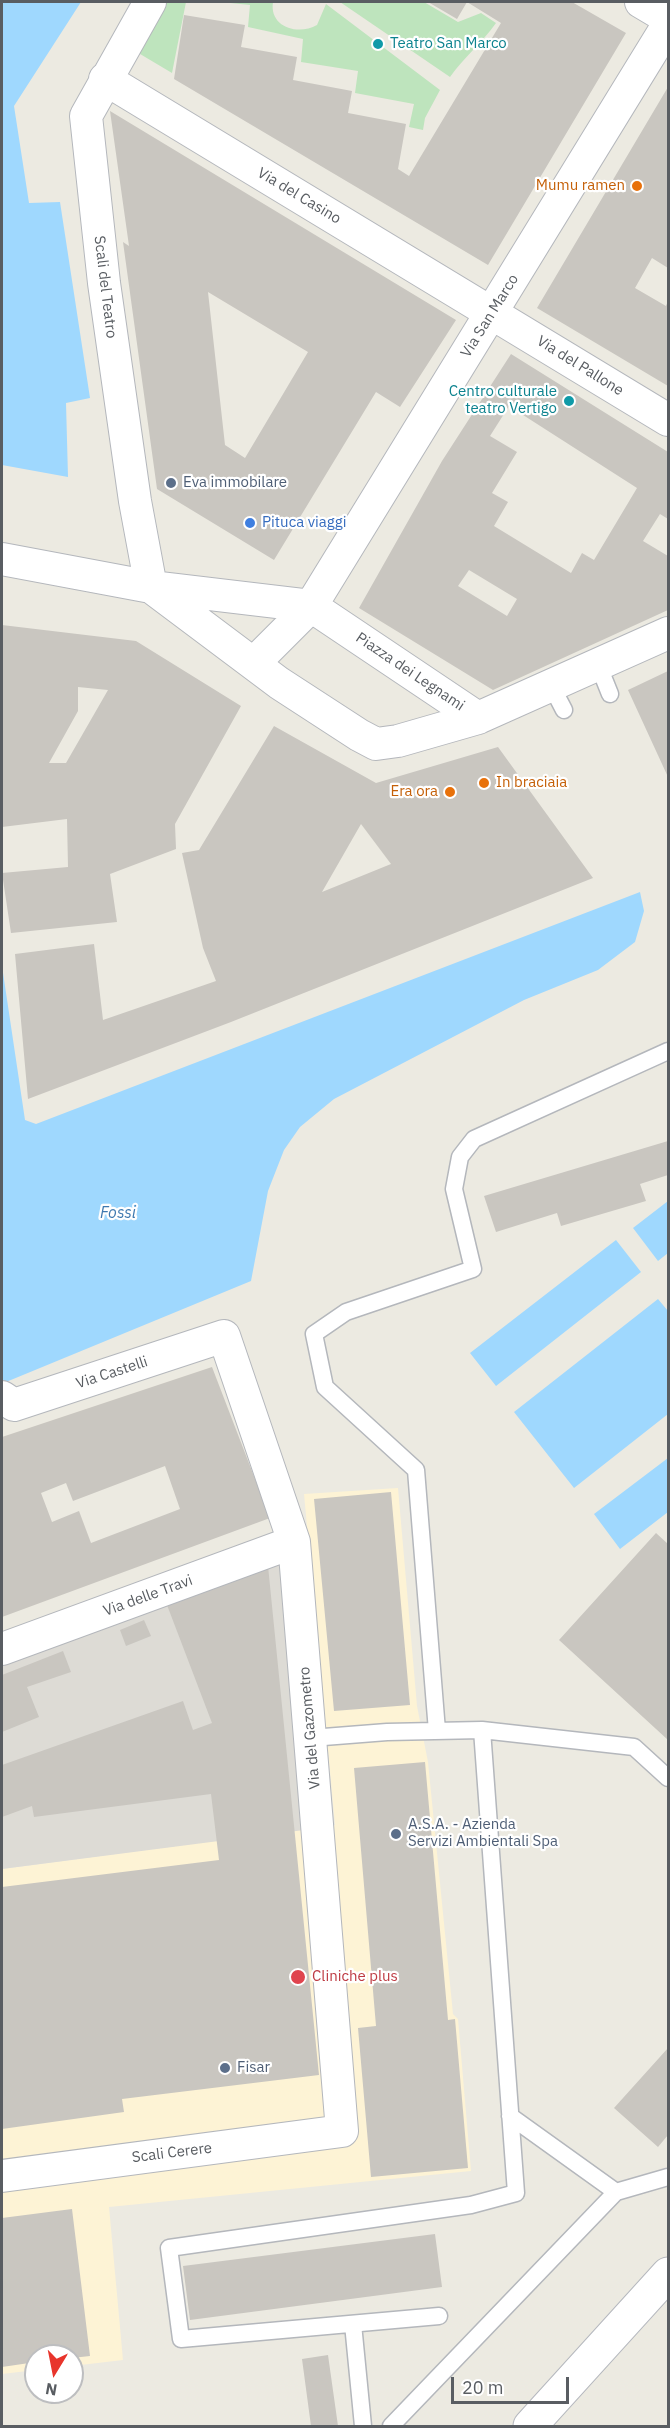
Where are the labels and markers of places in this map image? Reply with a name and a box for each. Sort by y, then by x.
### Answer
place label: Teatro San Marco [390,35,507,53]
marker: Teatro San Marco [371,37,385,51]
place label: Mumu ramen [536,177,625,195]
marker: Mumu ramen [630,179,644,193]
place label: Centro culturale teatro Vertigo [449,383,557,418]
marker: Centro culturale teatro Vertigo [562,394,576,408]
place label: Eva immobilare [183,474,287,492]
marker: Eva immobilare [164,476,178,490]
place label: Pituca viaggi [262,514,346,532]
marker: Pituca viaggi [243,516,257,530]
place label: In braciaia [496,774,567,792]
marker: In braciaia [477,776,491,790]
place label: Era ora [390,783,438,801]
marker: Era ora [443,785,457,799]
place label: A.S.A. - Azienda Servizi Ambientali Spa [408,1816,558,1851]
marker: A.S.A. - Azienda Servizi Ambientali Spa [389,1827,403,1841]
marker: Cliniche plus [289,1968,307,1986]
place label: Cliniche plus [312,1968,398,1986]
place label: Fisar [237,2059,270,2077]
marker: Fisar [218,2061,232,2075]

